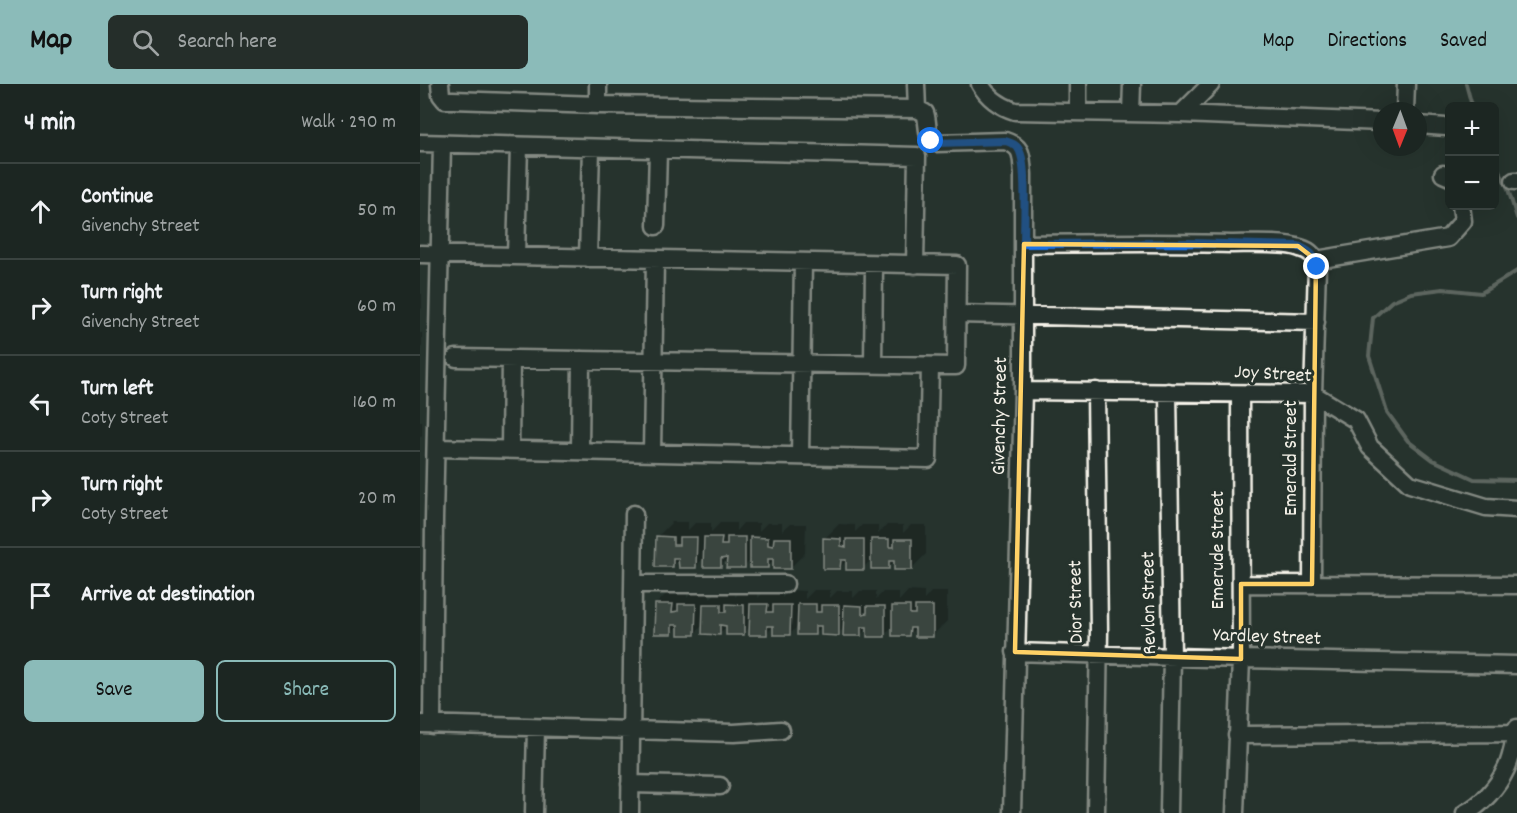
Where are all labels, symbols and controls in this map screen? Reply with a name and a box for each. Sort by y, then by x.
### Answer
search box [108,15,528,69]
text: Map [30,22,72,62]
icon: search [129,26,162,59]
text: Search here [177,27,277,58]
text: Map [1263,27,1294,57]
text: Directions [1327,27,1407,57]
text: Saved [1440,27,1487,57]
north arrow [1373,102,1427,156]
map controls [1445,102,1499,210]
button: + [1445,102,1499,156]
text: 4 min [24,105,75,142]
text: Walk · 290 m [301,109,396,137]
route start [917,127,943,153]
button: − [1445,156,1499,210]
text: Continue [81,182,153,213]
icon: ahead [24,195,57,228]
text: 50 m [358,197,396,225]
text: Givenchy Street [81,213,200,241]
route end [1303,253,1329,279]
text: Turn right [81,278,163,309]
icon: right [24,291,57,324]
text: 60 m [357,293,396,321]
text: Givenchy Street [81,309,200,337]
street label: Givenchy Street [986,356,1016,476]
street label: Joy Street [1234,359,1312,391]
text: Turn left [81,374,153,405]
icon: left [24,387,57,420]
text: 160 m [353,389,396,417]
street label: Emerald Street [1278,400,1306,516]
text: Coty Street [81,405,168,433]
text: Turn right [81,470,163,501]
icon: right [24,483,57,516]
text: 20 m [358,485,396,513]
street label: Emerude Street [1205,490,1233,610]
text: Coty Street [81,501,168,529]
street label: Revlon Street [1135,551,1165,655]
street label: Dior Street [1062,560,1092,644]
icon: arrive [24,579,57,612]
text: Arrive at destination [81,580,255,611]
street label: Yardley Street [1212,622,1322,654]
button: Save [24,660,204,722]
button: Share [216,660,396,722]

